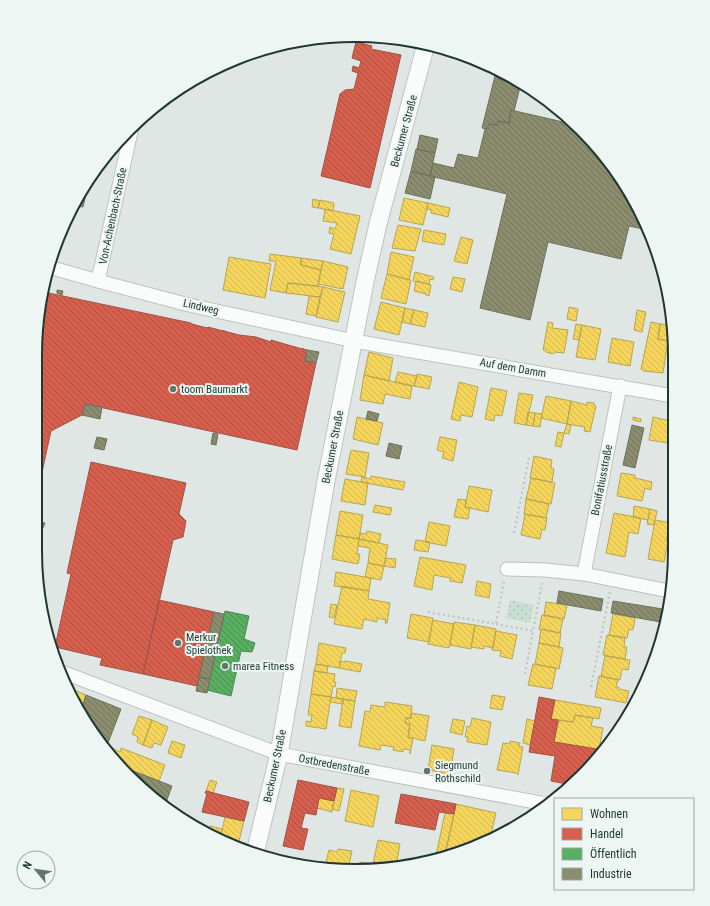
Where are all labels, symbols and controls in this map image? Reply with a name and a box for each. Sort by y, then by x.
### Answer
street label: Beckumer Straße [388,94,420,168]
street label: Von-Achenbach-Straße [96,166,130,266]
street label: Lindweg [182,297,220,317]
street label: Auf dem Damm [479,356,547,380]
place label: toom Baumarkt [181,383,248,396]
marker: toom Baumarkt [168,384,178,394]
street label: Beckumer Straße [320,409,346,485]
street label: Bonifatiusstraße [589,444,615,516]
place label: Merkur Spielothek [186,631,232,657]
marker: Merkur Spielothek [173,638,183,648]
place label: marea Fitness [233,660,294,673]
marker: marea Fitness [220,661,230,671]
street label: Beckumer Straße [261,728,289,804]
street label: Ostbredenstraße [297,752,371,778]
place label: Siegmund Rothschild [435,759,481,785]
marker: Siegmund Rothschild [422,766,432,776]
legend [554,798,694,890]
text: Wohnen [590,807,628,821]
text: Handel [590,827,623,841]
text: Öffentlich [590,846,637,861]
north arrow [16,850,56,890]
text: N [20,859,35,871]
text: Industrie [590,867,632,881]

